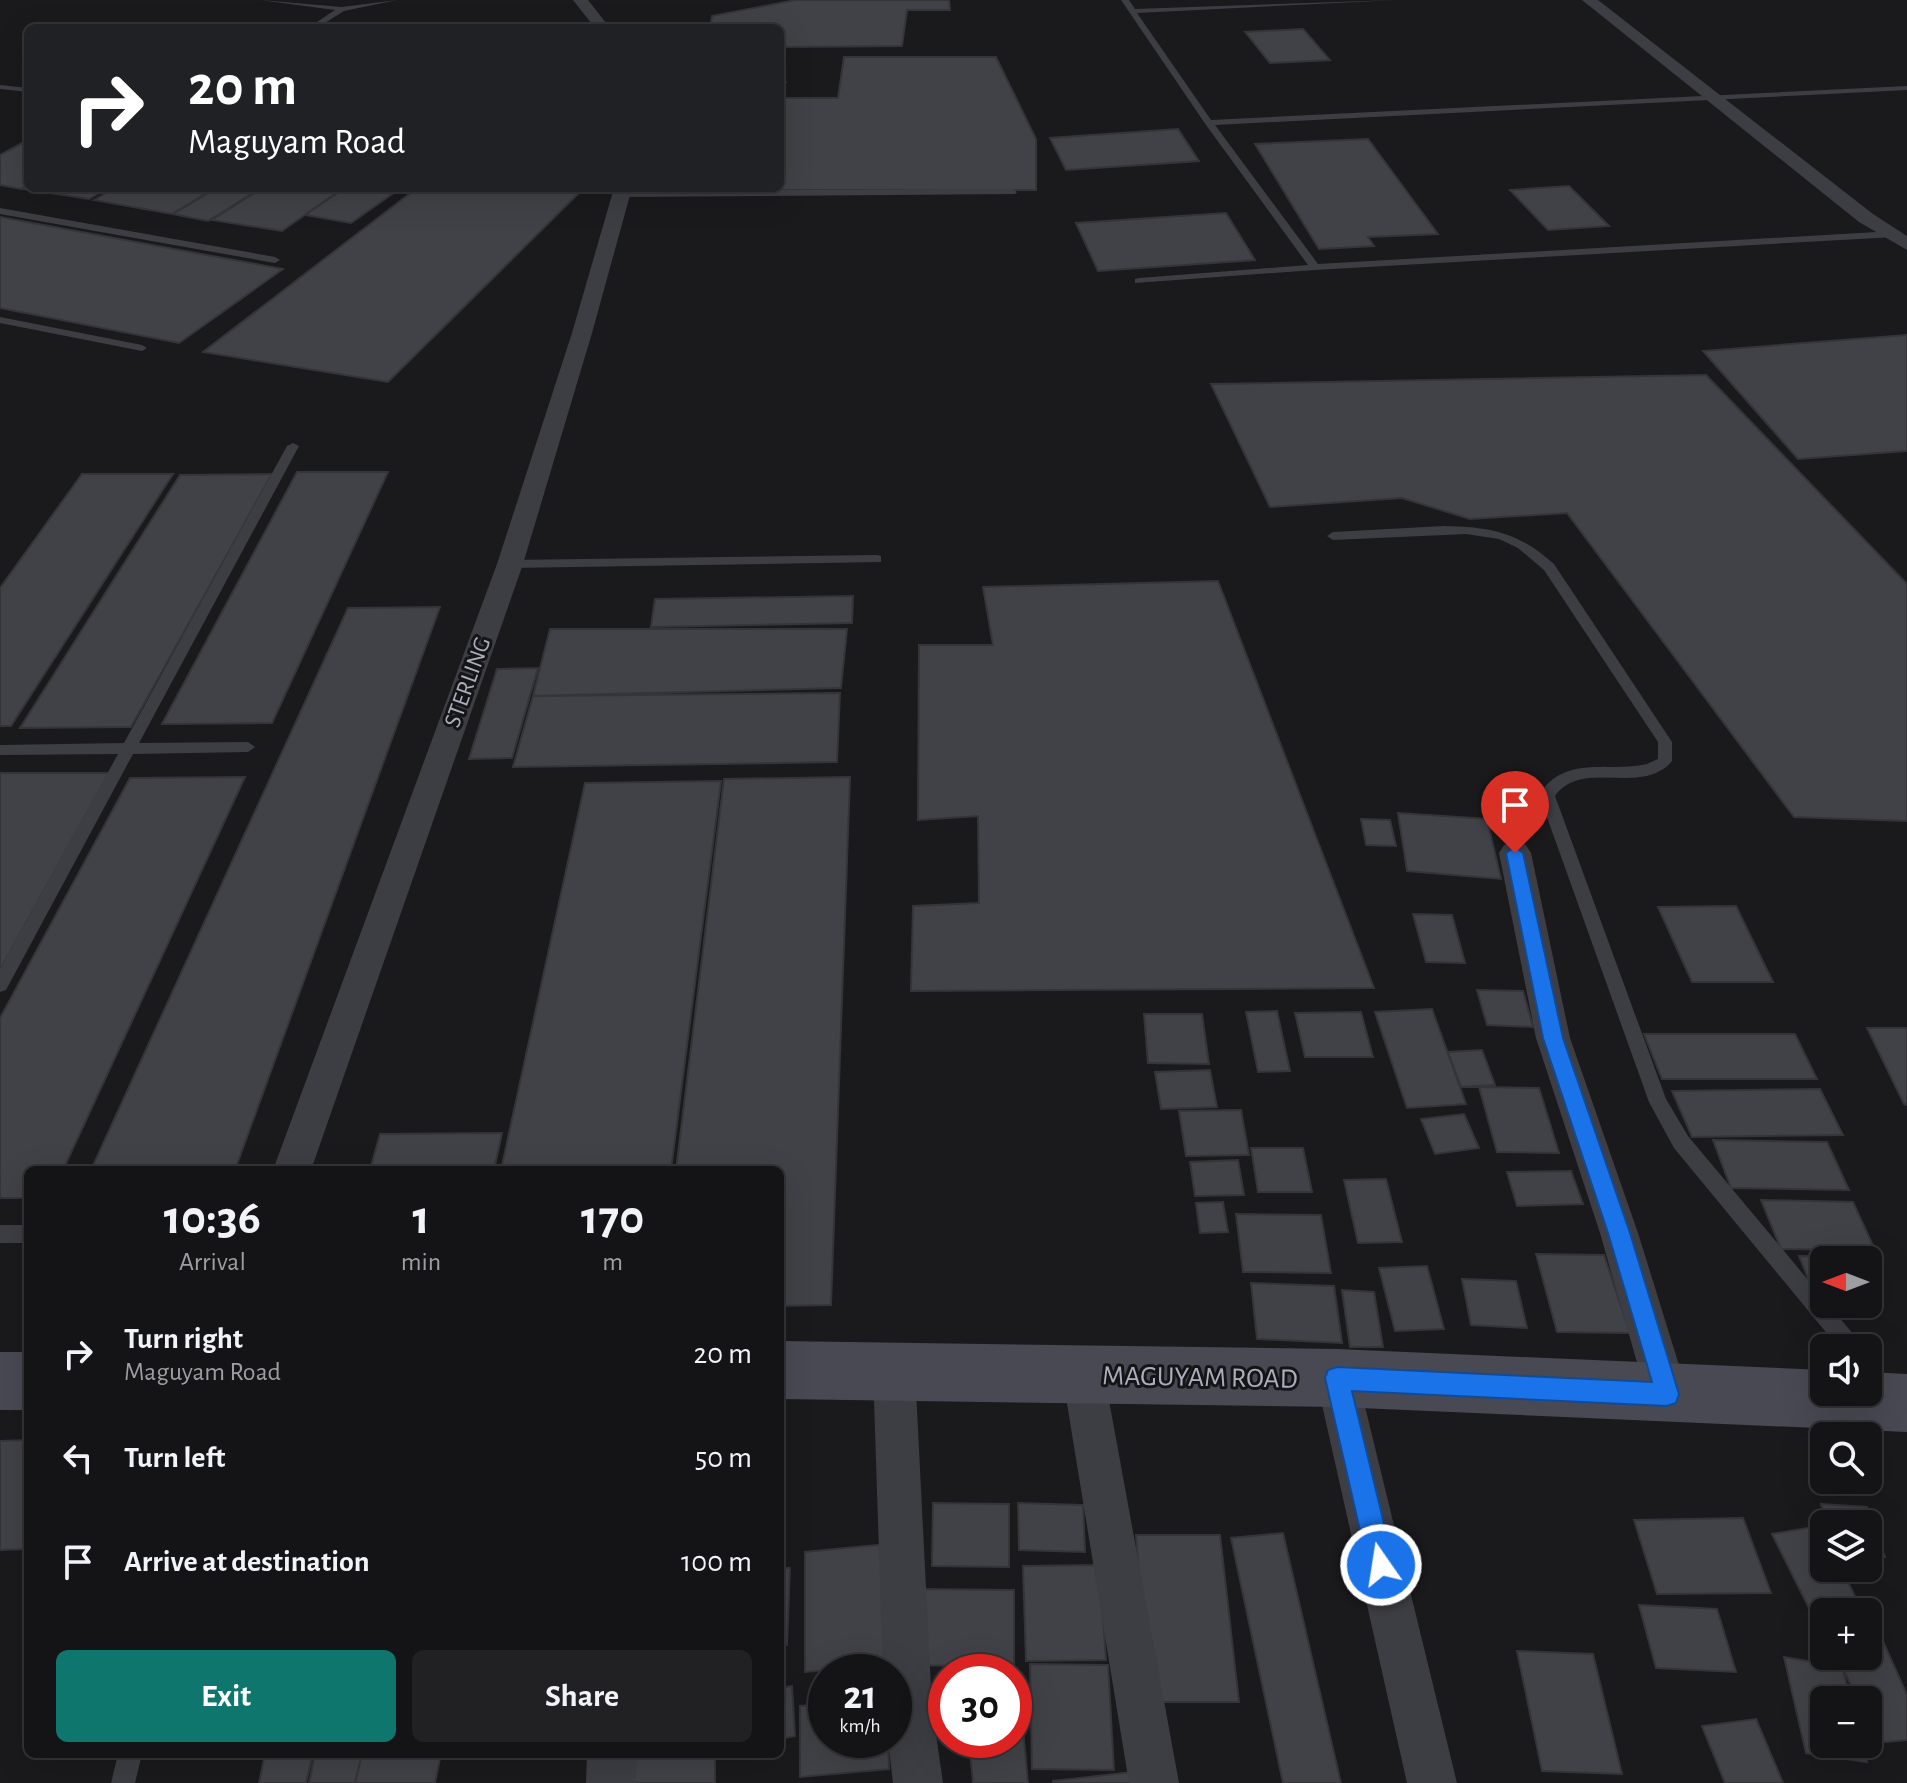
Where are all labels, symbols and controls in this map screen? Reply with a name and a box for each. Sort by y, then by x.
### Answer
icon: right [56,56,160,160]
text: 20 m [188,59,297,115]
text: Maguyam Road [188,124,406,160]
street label: STERLING [441,634,495,731]
pin [1481,771,1549,853]
icon: arrive [1493,783,1537,827]
text: 10:36 [164,1195,261,1243]
text: 1 [412,1195,430,1243]
text: 170 [581,1195,644,1243]
north arrow [1810,1246,1882,1318]
map controls [1810,1246,1882,1758]
text: Arrival [179,1249,246,1275]
text: min [401,1249,441,1275]
text: m [602,1249,623,1275]
text: Turn right [124,1324,243,1354]
icon: right [56,1332,100,1376]
button: sound [1810,1334,1882,1406]
text: 20 m [694,1339,752,1369]
text: Maguyam Road [124,1359,281,1385]
street label: MAGUYAM ROAD [1102,1362,1298,1394]
button: search [1810,1422,1882,1494]
icon: left [56,1436,100,1480]
text: Turn left [124,1443,225,1473]
text: 50 m [695,1443,752,1473]
button: layers [1810,1510,1882,1582]
position arrow [1339,1523,1423,1607]
icon: arrive [56,1540,100,1584]
text: Arrive at destination [124,1547,370,1577]
text: 100 m [681,1547,752,1577]
button: + [1810,1598,1882,1670]
button: Exit [56,1650,396,1742]
button: Share [412,1650,752,1742]
speed limit sign: 30 [928,1654,1032,1758]
text: 21 [843,1676,877,1716]
button: − [1810,1686,1882,1758]
text: km/h [839,1716,881,1736]

